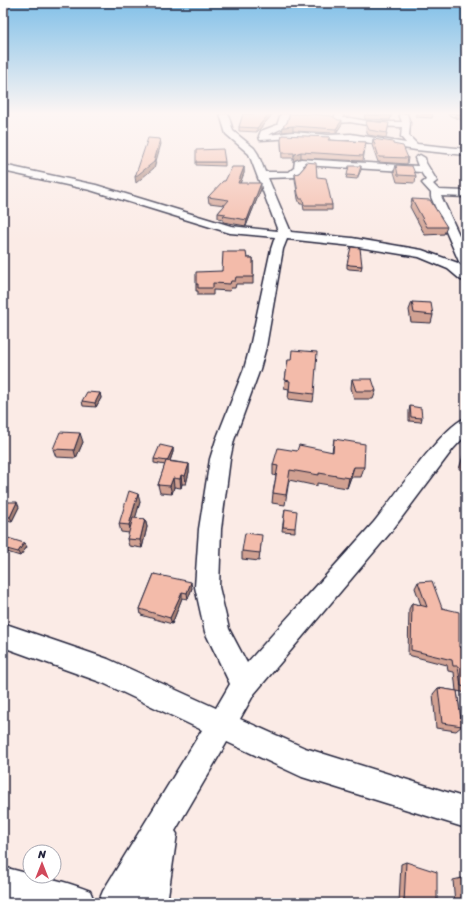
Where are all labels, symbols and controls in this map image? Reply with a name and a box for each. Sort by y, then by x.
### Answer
north arrow [22,844,62,884]
text: N [37,845,46,864]

